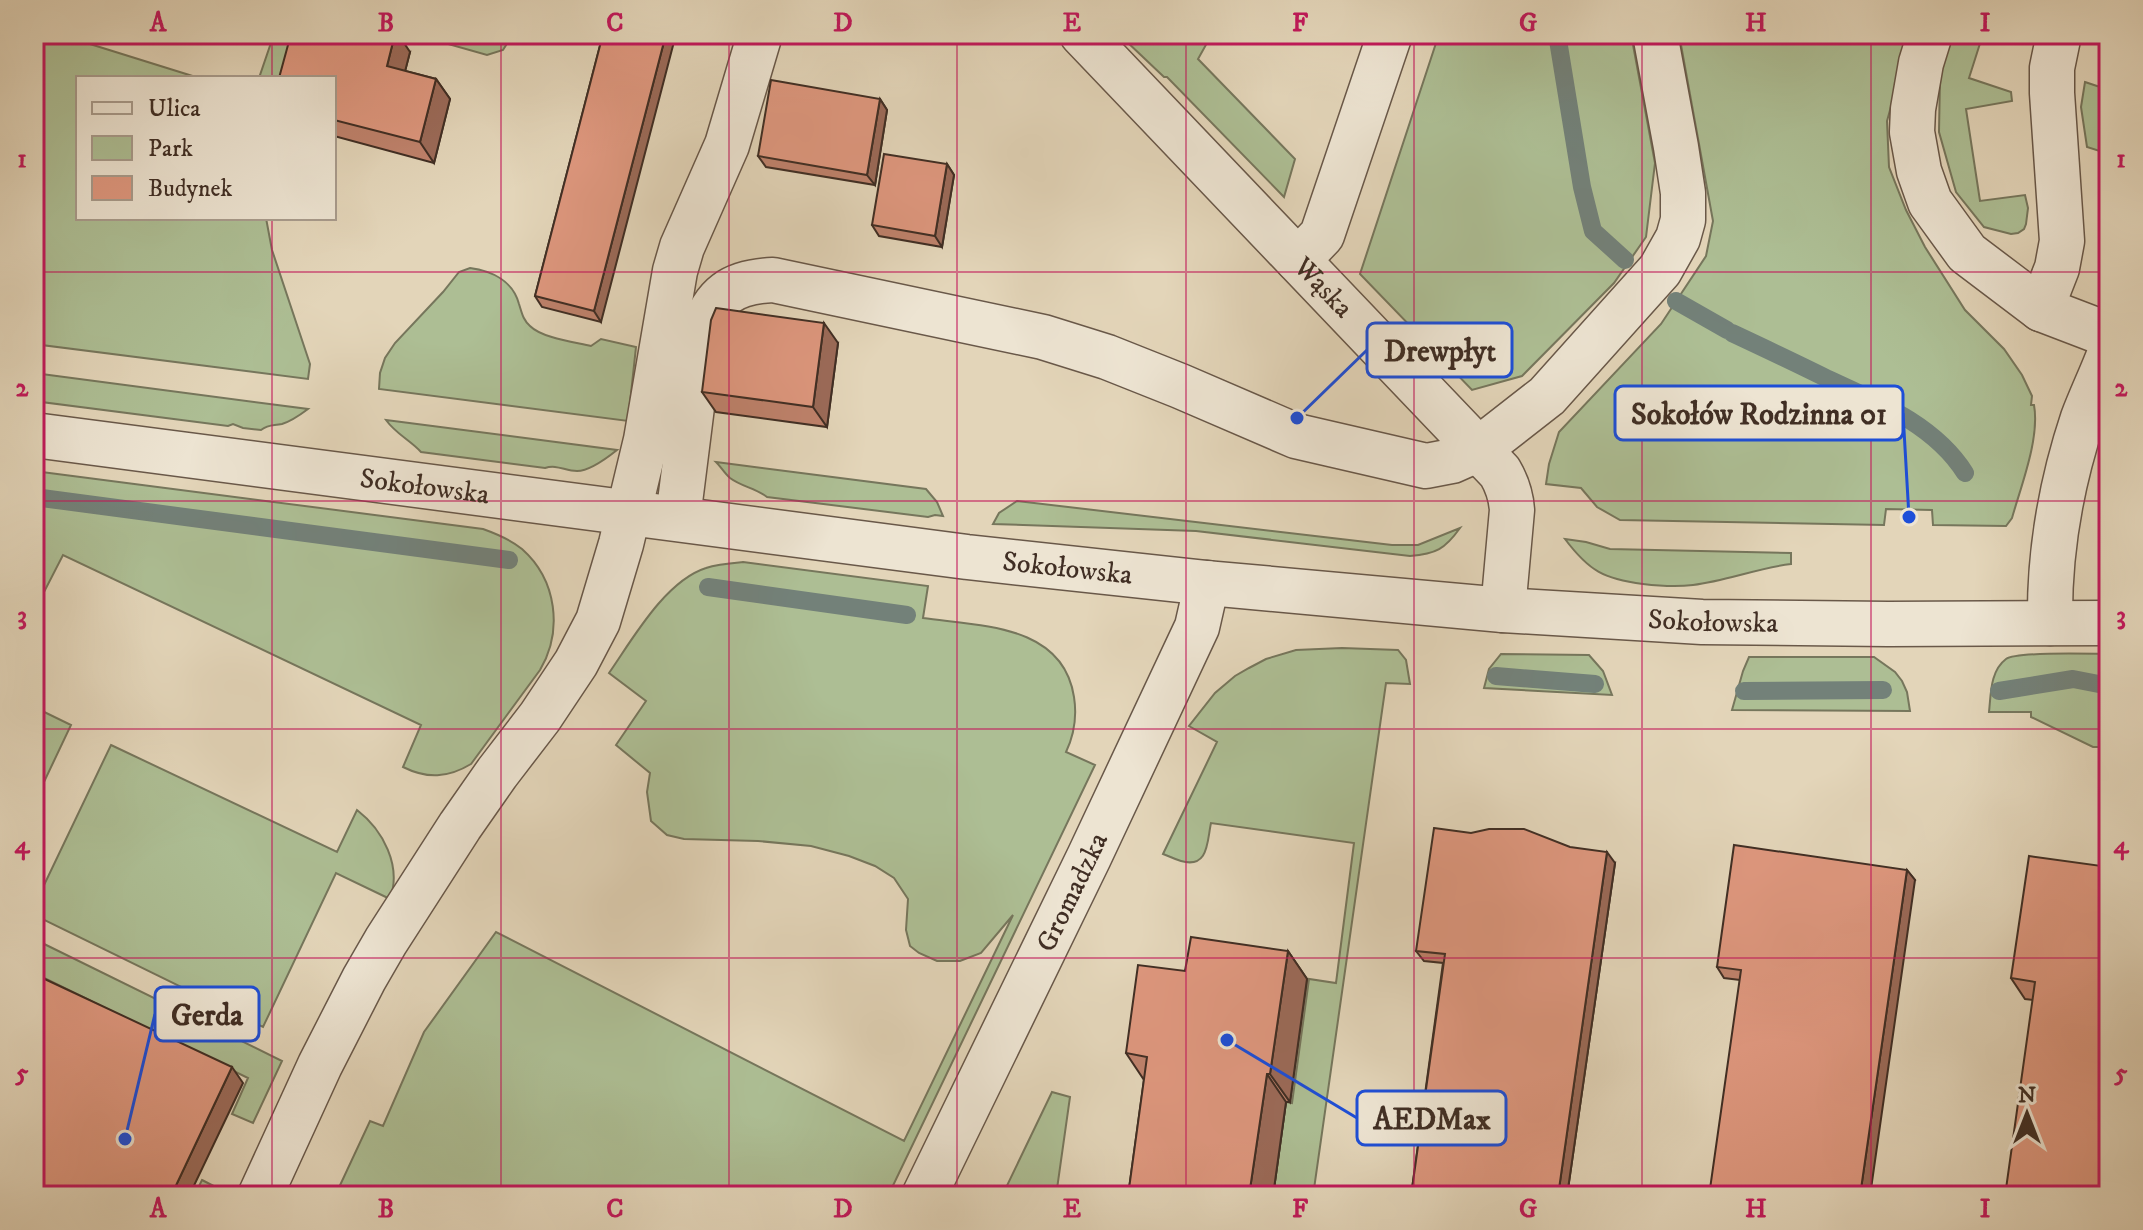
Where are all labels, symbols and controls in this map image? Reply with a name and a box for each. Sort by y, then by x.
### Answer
text: A [149,7,168,40]
text: B [378,7,394,40]
text: C [606,7,624,40]
text: D [833,7,853,40]
text: E [1063,7,1081,40]
text: F [1292,7,1309,40]
text: G [1519,7,1537,40]
text: H [1745,7,1767,40]
text: I [1980,7,1991,40]
legend [76,76,336,220]
text: Ulica [148,94,201,124]
text: Park [148,134,193,164]
text: 1 [17,143,27,176]
text: 1 [2116,143,2126,176]
text: Budynek [148,174,232,204]
street label: Wąska [1286,249,1361,325]
callout: Drewpłyt [1367,323,1512,377]
text: Drewpłyt [1384,334,1497,371]
text: 2 [16,372,30,405]
text: 2 [2115,372,2129,405]
callout: Sokołów Rodzinna 01 [1615,386,1903,440]
text: Sokołów Rodzinna 01 [1631,397,1887,434]
street label: Sokołowska [358,460,492,512]
street label: Sokołowska [1001,543,1134,592]
text: 3 [17,600,27,633]
text: 3 [2116,600,2126,633]
street label: Sokołowska [1647,601,1778,640]
street label: Gromadzka [1028,827,1116,958]
text: 4 [15,829,31,862]
text: 4 [2114,829,2130,862]
callout: Gerda [155,987,259,1041]
text: Gerda [171,998,244,1035]
text: 5 [15,1057,29,1090]
text: 5 [2114,1057,2128,1090]
north arrow [1987,1074,2067,1154]
text: N [2018,1082,2036,1109]
callout: AEDMax [1357,1091,1506,1145]
text: AEDMax [1372,1102,1491,1139]
text: A [149,1193,168,1226]
text: B [378,1193,394,1226]
text: C [606,1193,624,1226]
text: D [833,1193,853,1226]
text: E [1063,1193,1081,1226]
text: F [1292,1193,1309,1226]
text: G [1519,1193,1537,1226]
text: H [1745,1193,1767,1226]
text: I [1980,1193,1991,1226]

